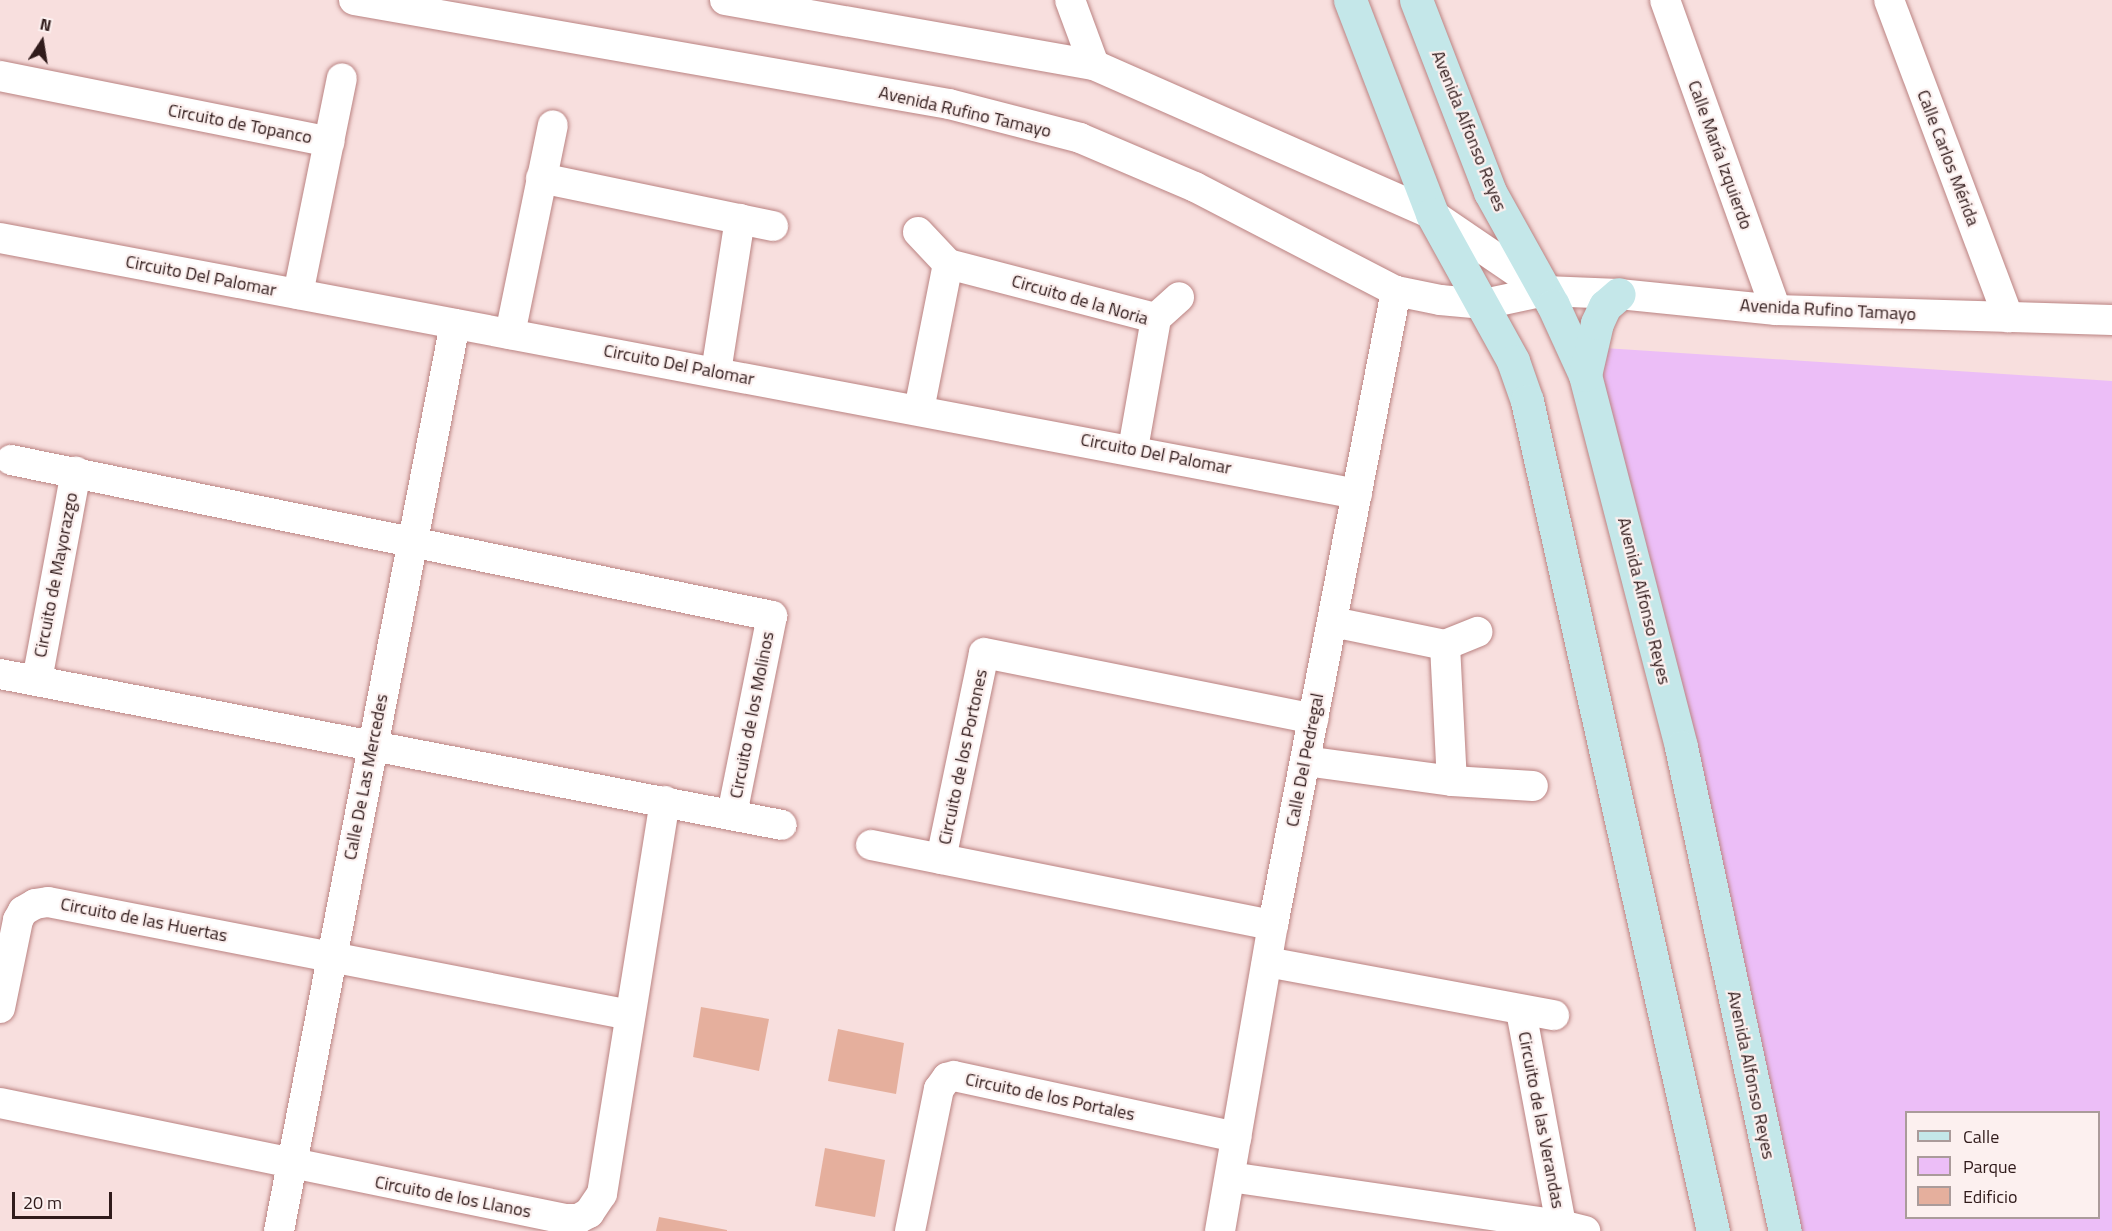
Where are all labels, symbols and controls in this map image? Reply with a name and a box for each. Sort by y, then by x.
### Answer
north arrow [12,12,72,72]
text: N [38,12,54,37]
street label: Avenida Alfonso Reyes [1427,47,1511,215]
street label: Calle María Izquierdo [1683,77,1757,233]
street label: Avenida Rufino Tamayo [877,82,1053,142]
street label: Calle Carlos Mérida [1912,87,1984,229]
street label: Circuito de Topanco [166,99,314,149]
street label: Circuito Del Palomar [124,251,278,301]
street label: Circuito de la Noria [1009,270,1151,330]
street label: Avenida Rufino Tamayo [1739,295,1917,325]
street label: Circuito Del Palomar [602,340,756,390]
street label: Circuito Del Palomar [1079,429,1233,479]
street label: Circuito de Mayorazgo [29,491,83,659]
street label: Avenida Alfonso Reyes [1613,515,1675,687]
street label: Circuito de los Molinos [725,630,779,800]
street label: Circuito de los Portones [934,667,992,847]
street label: Calle Del Pedregal [1281,691,1329,829]
street label: Calle De Las Mercedes [339,692,393,862]
street label: Circuito de las Huertas [59,893,229,947]
street label: Avenida Alfonso Reyes [1723,989,1779,1161]
street label: Circuito de las Verandas [1513,1030,1569,1210]
street label: Circuito de los Portales [963,1068,1137,1126]
legend [1905,1111,2100,1219]
text: Calle [1963,1123,1999,1150]
text: Parque [1963,1153,2017,1180]
street label: Circuito de los Llanos [373,1171,533,1223]
scale bar [15,1180,116,1218]
text: Edificio [1963,1183,2017,1210]
text: 20 m [23,1189,62,1216]

